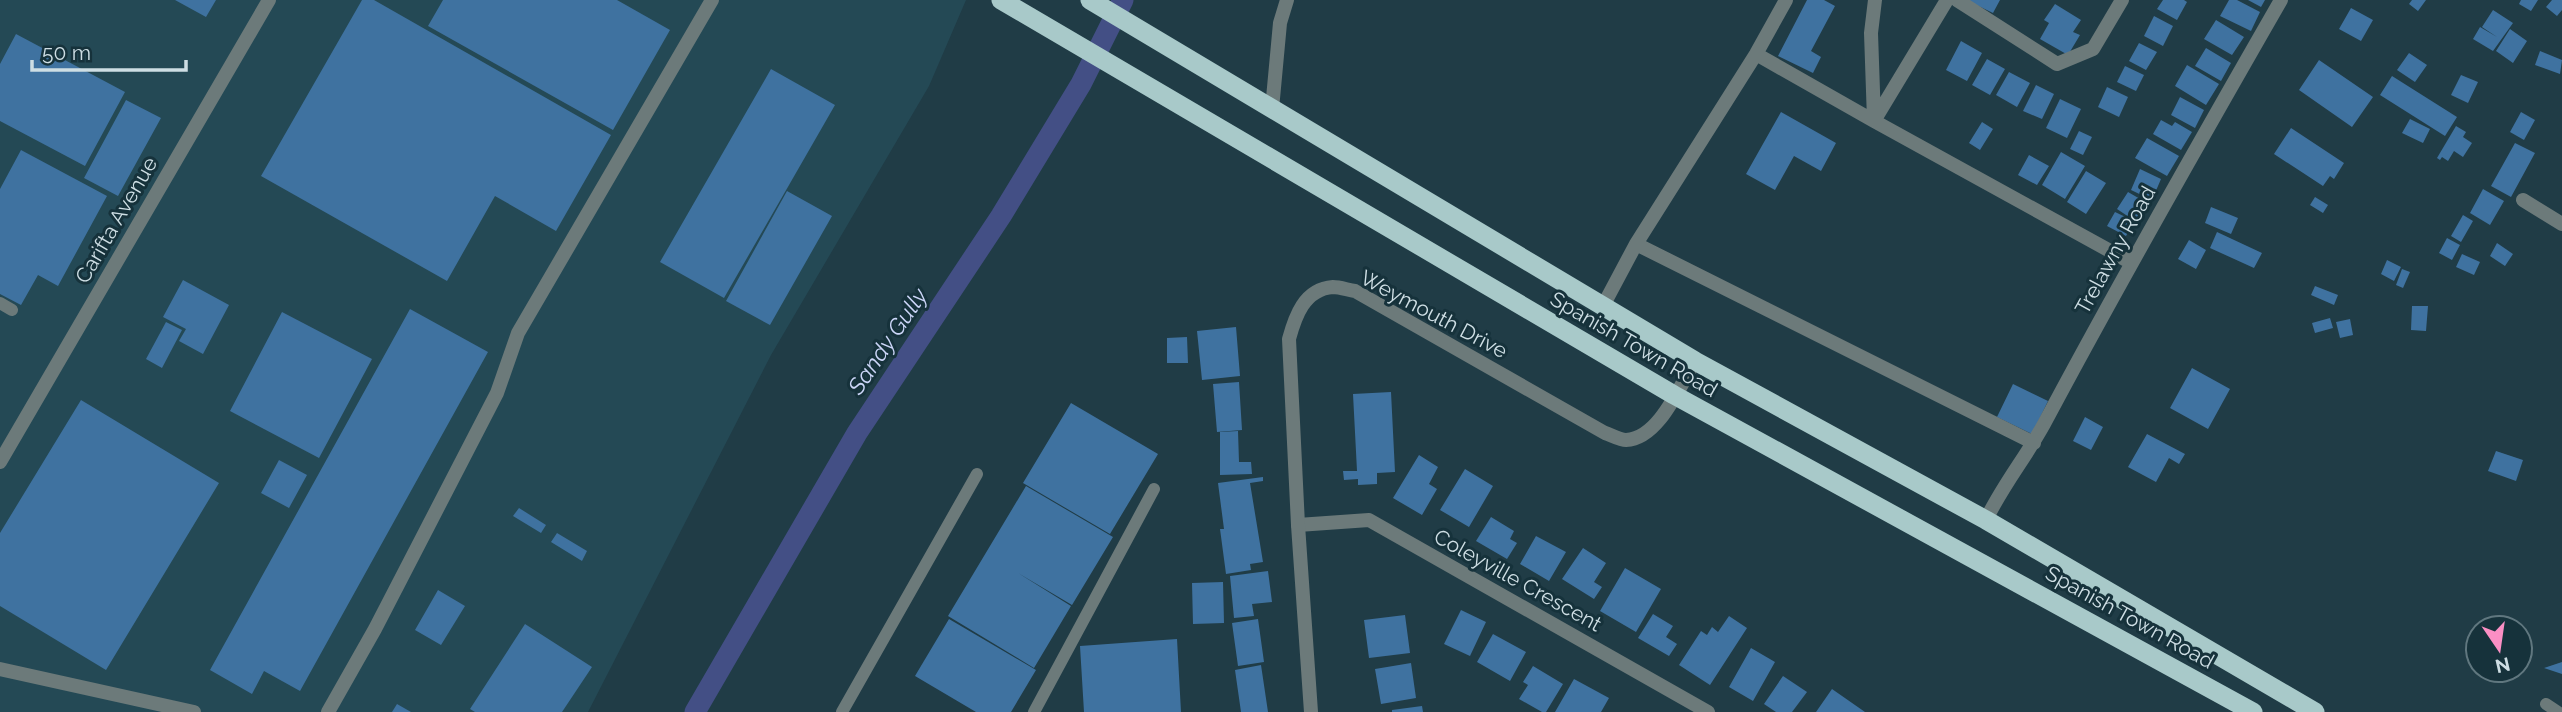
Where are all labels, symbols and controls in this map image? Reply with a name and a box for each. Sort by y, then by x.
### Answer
scale bar [32,28,186,72]
text: 50 m [42,40,91,65]
street label: Carifta Avenue [70,152,162,288]
street label: Trelawny Road [2069,182,2161,318]
street label: Weymouth Drive [1356,265,1512,363]
water label: Sandy Gully [841,282,933,400]
street label: Spanish Town Road [1546,286,1722,402]
street label: Coleyville Crescent [1430,524,1606,636]
street label: Spanish Town Road [2041,560,2219,674]
north arrow [2464,614,2534,684]
text: N [2493,653,2512,678]

